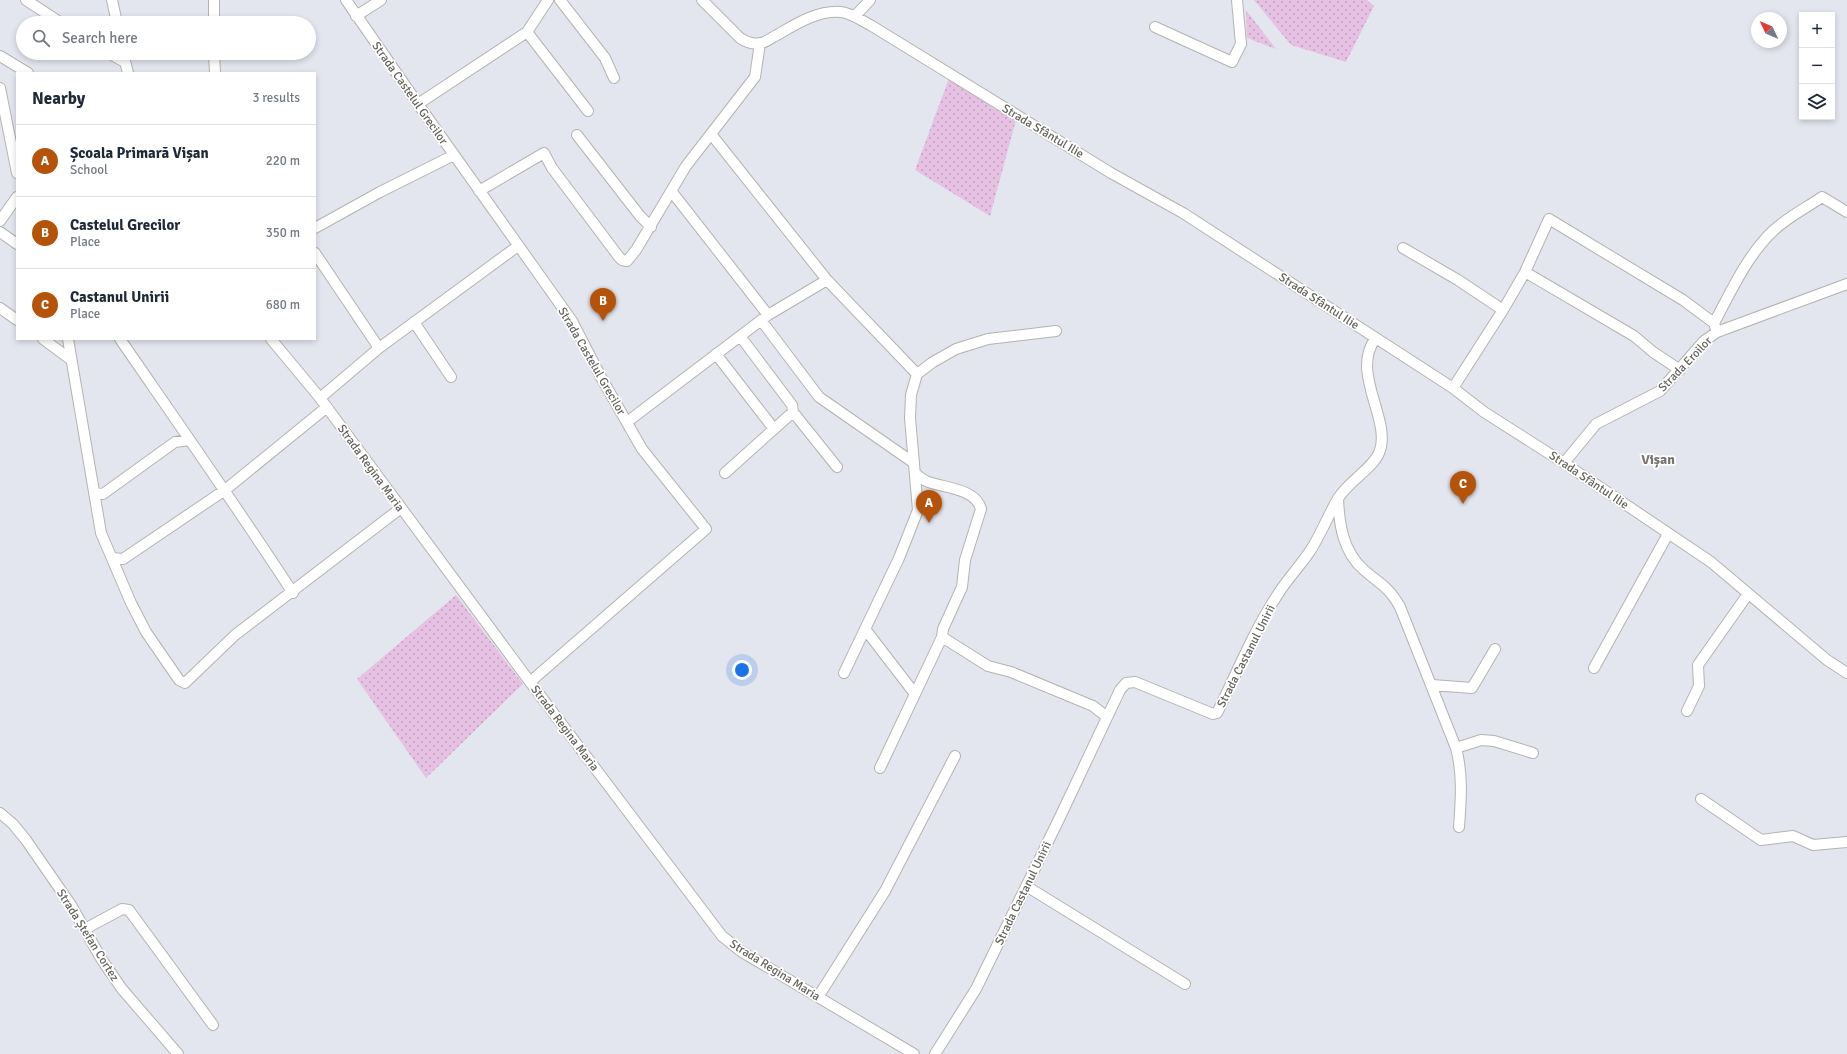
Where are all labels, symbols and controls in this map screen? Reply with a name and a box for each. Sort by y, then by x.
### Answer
north arrow [1751,12,1787,48]
map controls [1799,12,1835,120]
button: + [1799,12,1835,48]
search box [16,16,316,60]
icon: search [30,27,52,49]
text: Search here [62,29,138,47]
street label: Strada Castelul Grecilor [368,39,451,148]
button: − [1799,48,1835,84]
button: layers [1799,84,1835,120]
text: Nearby [32,88,85,109]
text: 3 results [252,90,300,106]
street label: Strada Sfântul Ilie [999,101,1086,162]
text: Școala Primară Vișan [70,144,209,162]
text: A [41,153,49,169]
text: 220 m [266,153,300,169]
text: School [70,162,108,178]
text: Castelul Grecilor [70,216,180,234]
text: B [41,225,49,241]
text: 350 m [266,225,300,241]
text: Place [70,234,100,250]
street label: Strada Sfântul Ilie [1276,270,1362,333]
text: Castanul Unirii [70,288,169,306]
pin: B [590,288,616,321]
text: C [41,297,49,313]
text: 680 m [266,297,300,313]
street label: Strada Castelul Grecilor [555,305,629,418]
text: Place [70,306,100,322]
street label: Strada Eroilor [1655,333,1716,395]
street label: Strada Regina Maria [334,422,407,515]
street label: Strada Sfântul Ilie [1546,448,1631,513]
district label: Vișan [1641,451,1675,468]
pin: C [1450,471,1476,504]
pin: A [916,490,942,523]
street label: Strada Castanul Unirii [1214,602,1279,710]
your location [732,660,752,680]
street label: Strada Regina Maria [527,682,602,774]
street label: Strada Castanul Unirii [992,839,1055,947]
street label: Strada Ștefan Cortez [53,886,122,984]
street label: Strada Regina Maria [727,937,823,1004]

